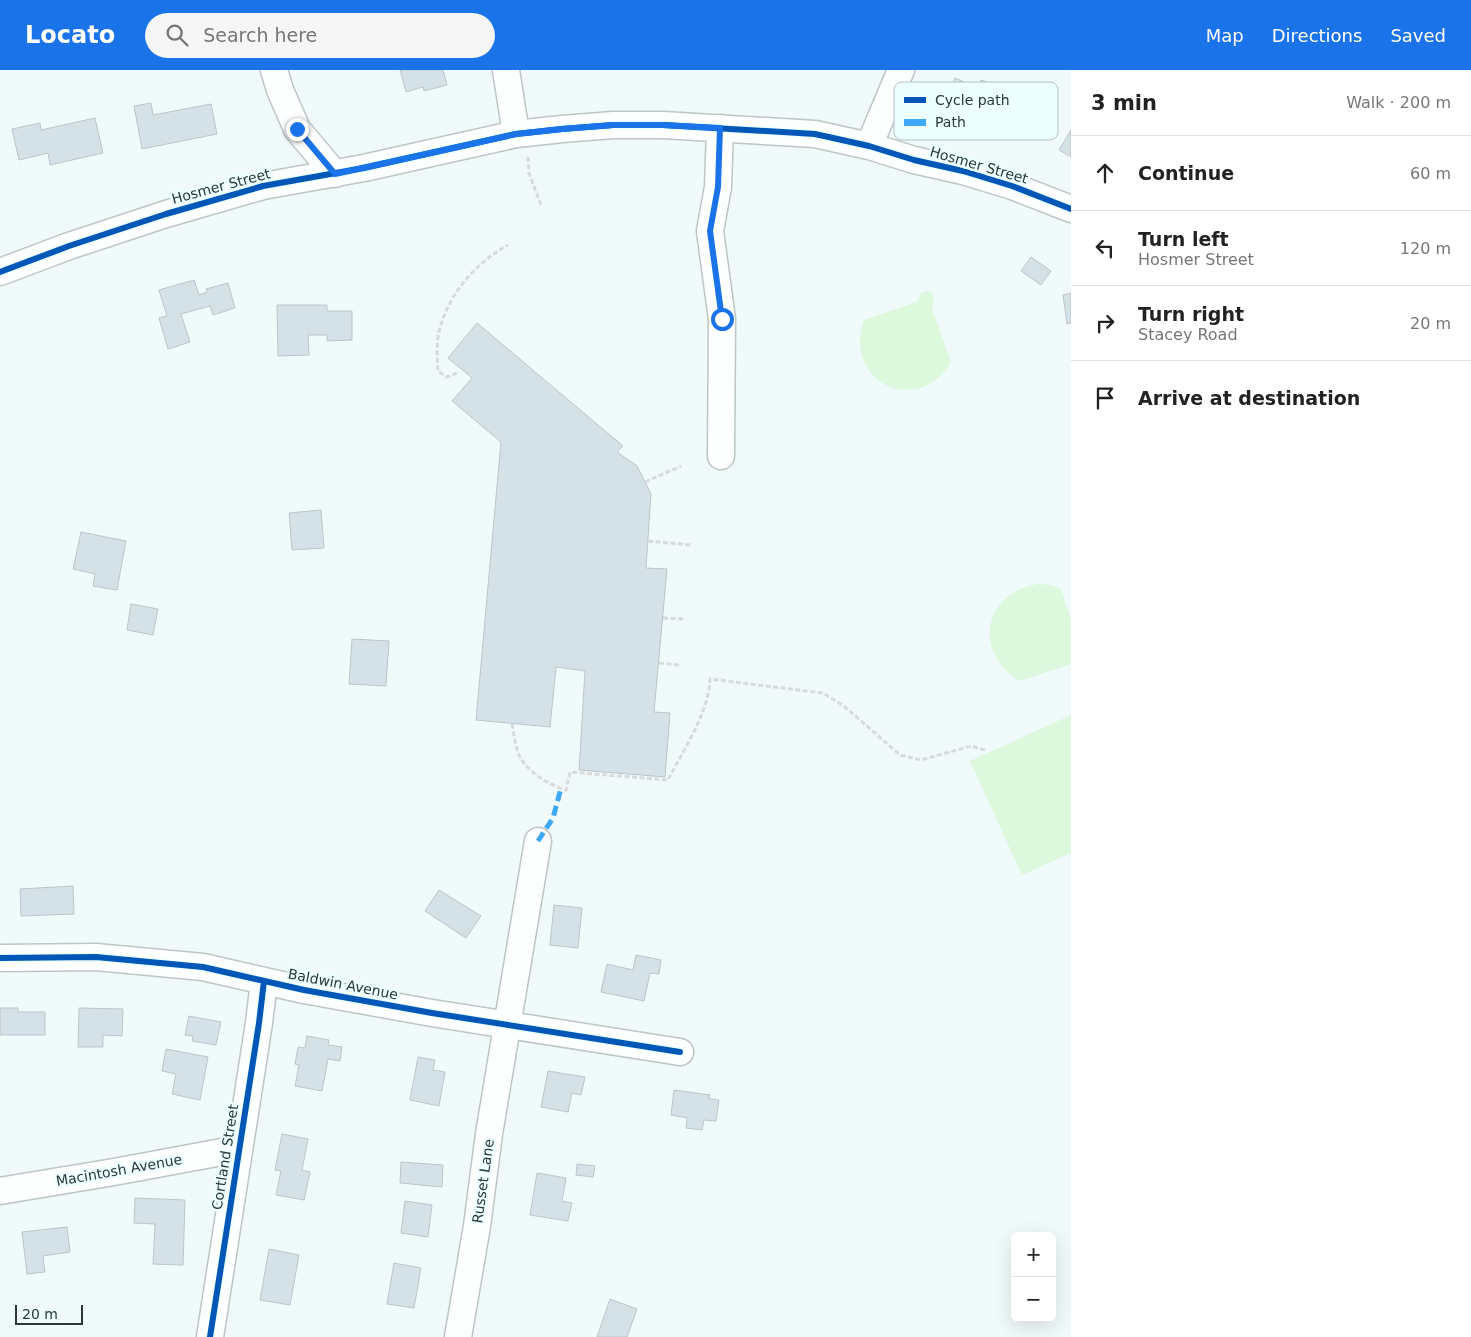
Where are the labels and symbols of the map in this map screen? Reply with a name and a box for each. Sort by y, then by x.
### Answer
legend [894,82,1058,140]
text: Cycle path [935,92,1010,108]
text: Path [935,114,966,130]
route end [286,118,309,141]
street label: Hosmer Street [928,143,1030,187]
street label: Hosmer Street [170,165,273,207]
route start [711,308,734,331]
street label: Baldwin Avenue [287,965,399,1003]
street label: Cortland Street [209,1103,241,1211]
street label: Russet Lane [469,1138,497,1224]
street label: Macintosh Avenue [55,1151,183,1189]
scale bar [15,1302,82,1325]

